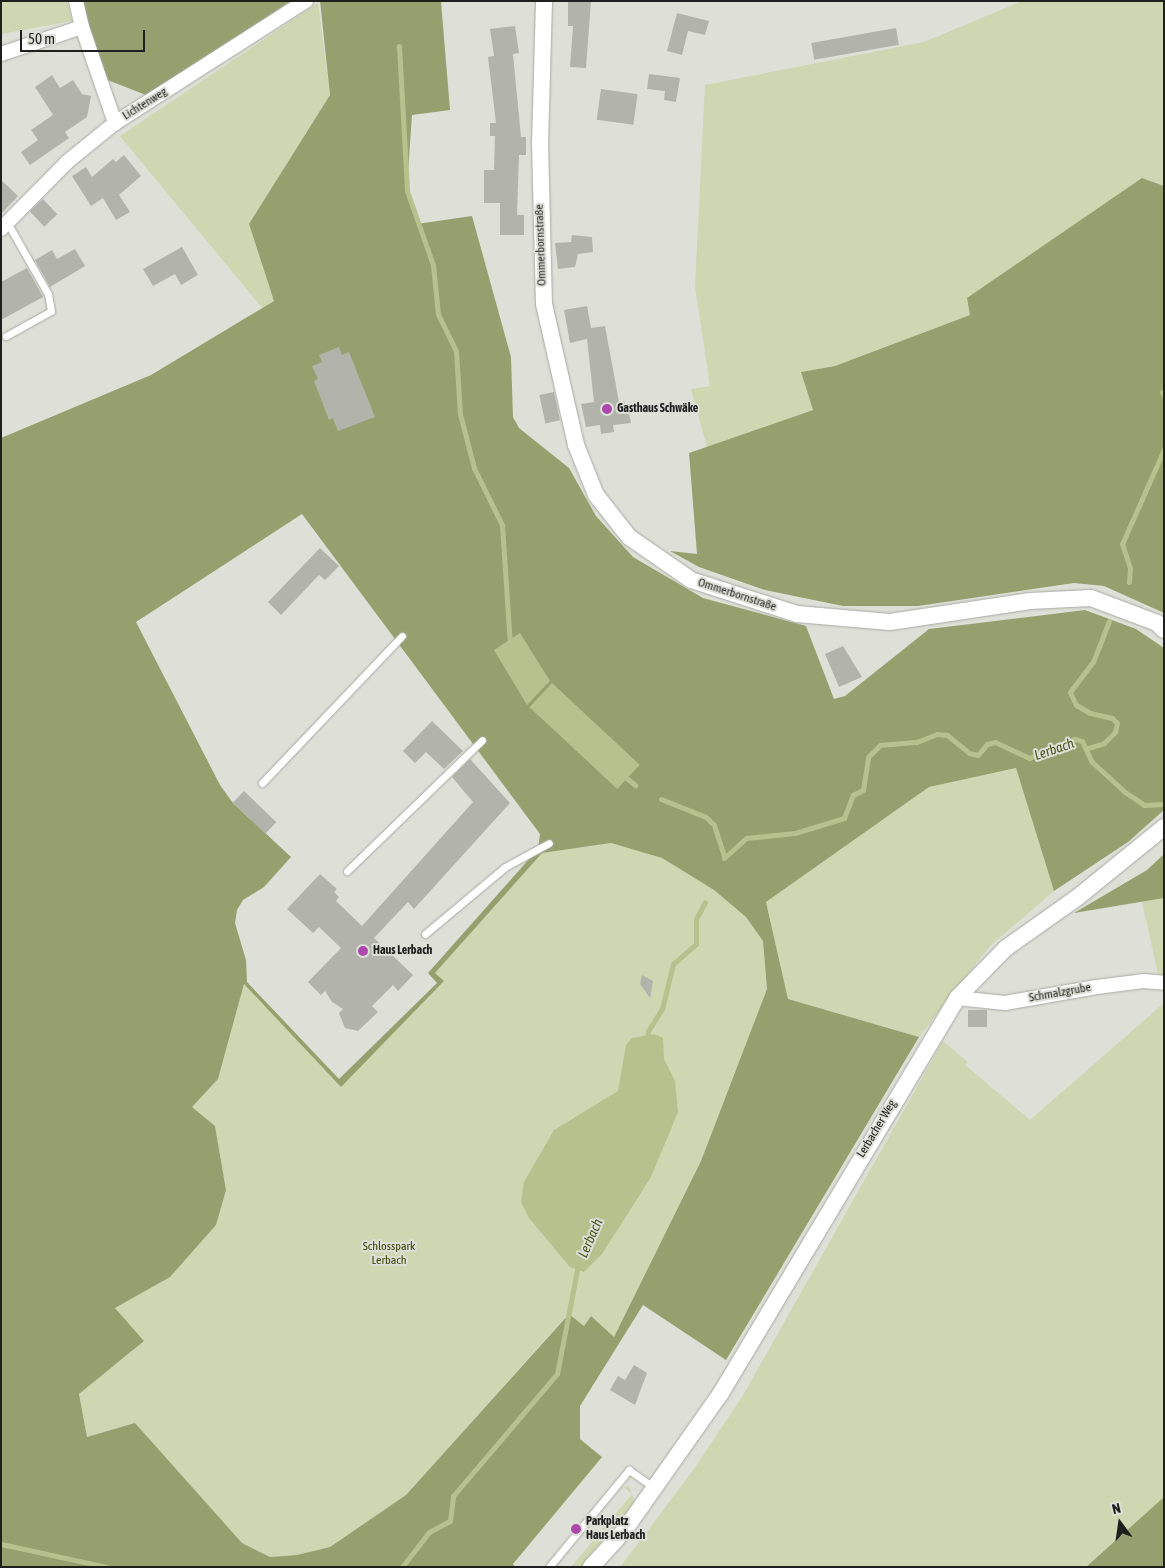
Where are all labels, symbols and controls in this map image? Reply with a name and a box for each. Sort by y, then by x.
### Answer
scale bar [22,20,148,52]
text: 50 m [28,30,55,47]
street label: Lichtenweg [120,85,170,123]
street label: Ommerbornstraße [532,204,550,286]
place label: Gasthaus Schwäke [617,402,698,416]
marker: Gasthaus Schwäke [601,403,613,415]
street label: Ommerbornstraße [696,576,778,614]
water label: Lerbach [1032,734,1076,764]
place label: Haus Lerbach [373,944,432,958]
marker: Haus Lerbach [357,945,369,957]
street label: Schmalzgrube [1028,980,1092,1006]
street label: Lerbacher Weg [854,1098,900,1160]
water label: Lerbach [574,1216,606,1260]
park label: Schlosspark Lerbach [363,1240,415,1268]
north arrow [1095,1498,1145,1548]
text: N [1110,1500,1122,1517]
place label: Parkplatz Haus Lerbach [586,1515,645,1543]
marker: Parkplatz Haus Lerbach [570,1523,582,1535]

